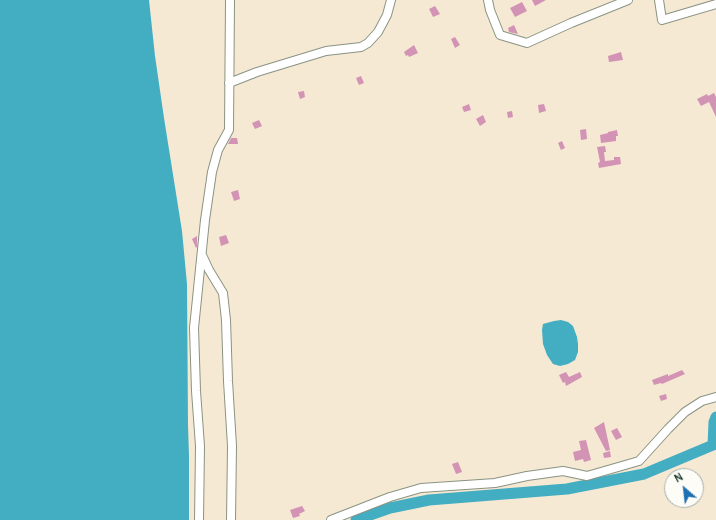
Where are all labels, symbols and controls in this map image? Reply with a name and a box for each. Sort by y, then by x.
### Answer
north arrow [664,468,704,508]
text: N [672,470,685,485]

